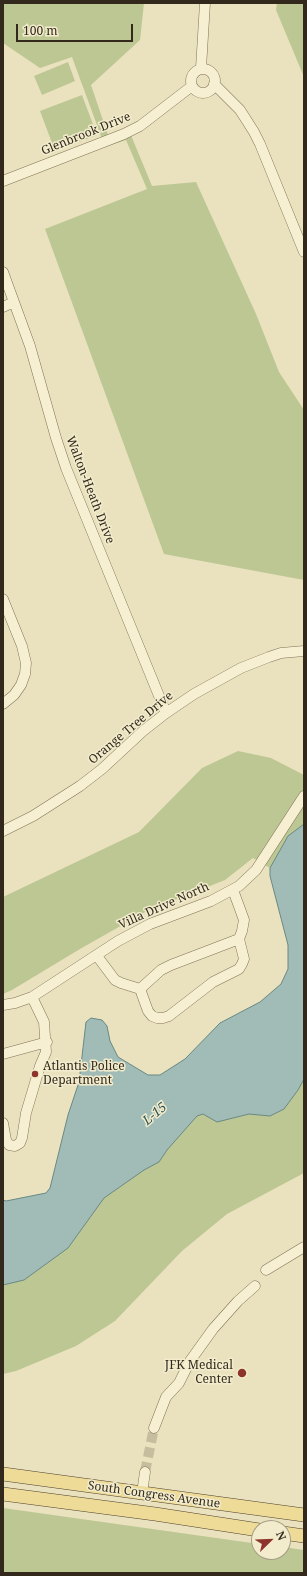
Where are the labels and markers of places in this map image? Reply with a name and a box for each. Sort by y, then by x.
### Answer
place label: Atlantis Police Department [43,1060,125,1088]
marker: Atlantis Police Department [30,1069,40,1079]
place label: JFK Medical Center [165,1359,233,1387]
marker: JFK Medical Center [236,1367,248,1379]

